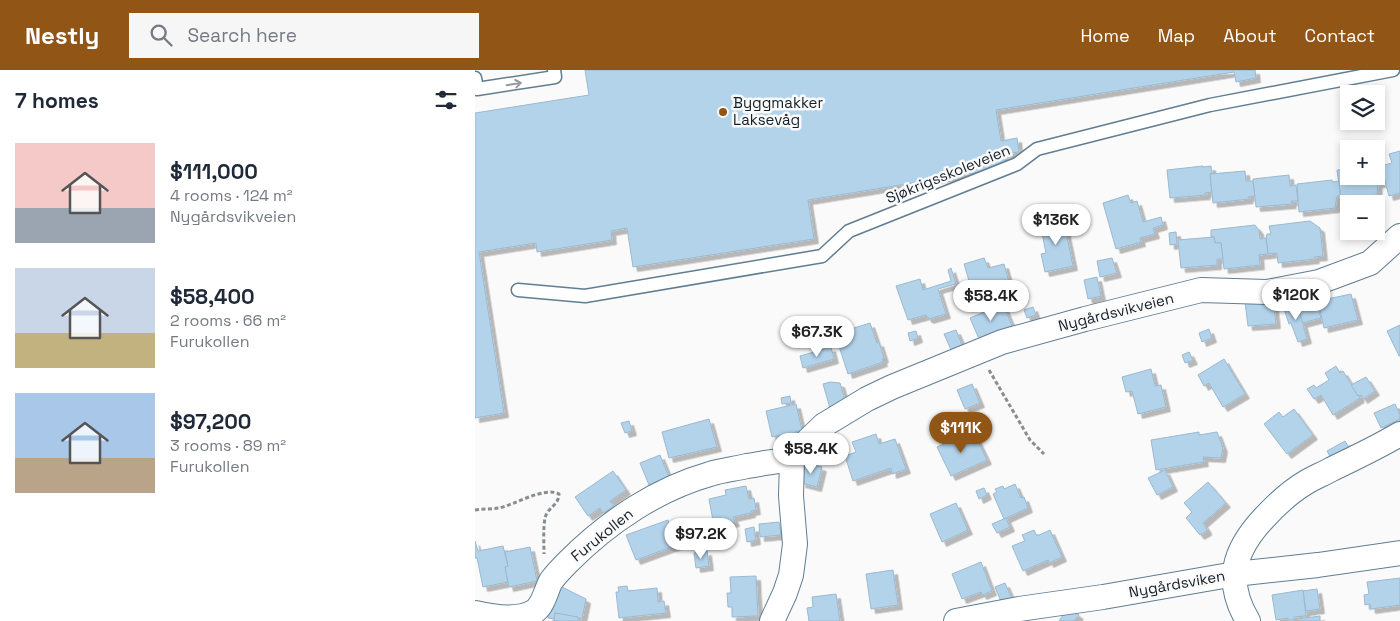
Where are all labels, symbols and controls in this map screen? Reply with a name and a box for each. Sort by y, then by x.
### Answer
search box [129,13,479,58]
text: Nestly [25,20,99,51]
icon: search [147,21,175,49]
text: Search here [187,23,297,48]
text: Home [1081,24,1130,47]
text: Map [1158,24,1195,47]
text: About [1223,24,1277,47]
text: Contact [1305,24,1375,47]
one-way arrow [505,78,521,88]
map controls [1340,85,1385,240]
button: layers [1340,85,1385,130]
icon: filters [432,86,460,114]
text: 7 homes [15,87,99,114]
place label: Byggmakker Laksevåg [733,93,824,129]
marker: Byggmakker Laksevåg [717,106,729,118]
street label: Sjøkrigsskoleveien [883,140,1013,207]
button: + [1340,140,1385,185]
text: $111,000 [170,158,258,185]
icon: home [55,163,115,223]
text: 4 rooms · 124 m² [170,185,293,206]
button: − [1340,195,1385,240]
pin: $136K [1021,204,1091,246]
text: Nygårdsvikveien [170,206,296,227]
text: $136K [1033,209,1079,230]
pin: $120K [1261,278,1331,321]
pin: $58.4K [950,280,1032,322]
text: $58,400 [170,283,255,310]
text: $120K [1273,284,1319,305]
text: $58.4K [964,285,1018,306]
icon: home [55,288,115,348]
street label: Nygårdsvikveien [1056,288,1176,335]
text: 2 rooms · 66 m² [170,310,286,331]
pin: $67.3K [776,316,858,358]
text: $67.3K [791,321,843,342]
text: Furukollen [170,331,249,352]
text: $97,200 [170,408,251,435]
pin: $111K [926,412,996,454]
icon: home [55,413,115,473]
text: $111K [940,417,982,438]
pin: $58.4K [770,432,852,475]
text: 3 rooms · 89 m² [170,435,286,456]
text: $58.4K [784,438,838,459]
text: Furukollen [170,456,249,477]
street label: Furukollen [567,504,637,565]
pin: $97.2K [660,518,742,560]
text: $97.2K [675,523,727,544]
street label: Nygårdsviken [1127,566,1227,601]

